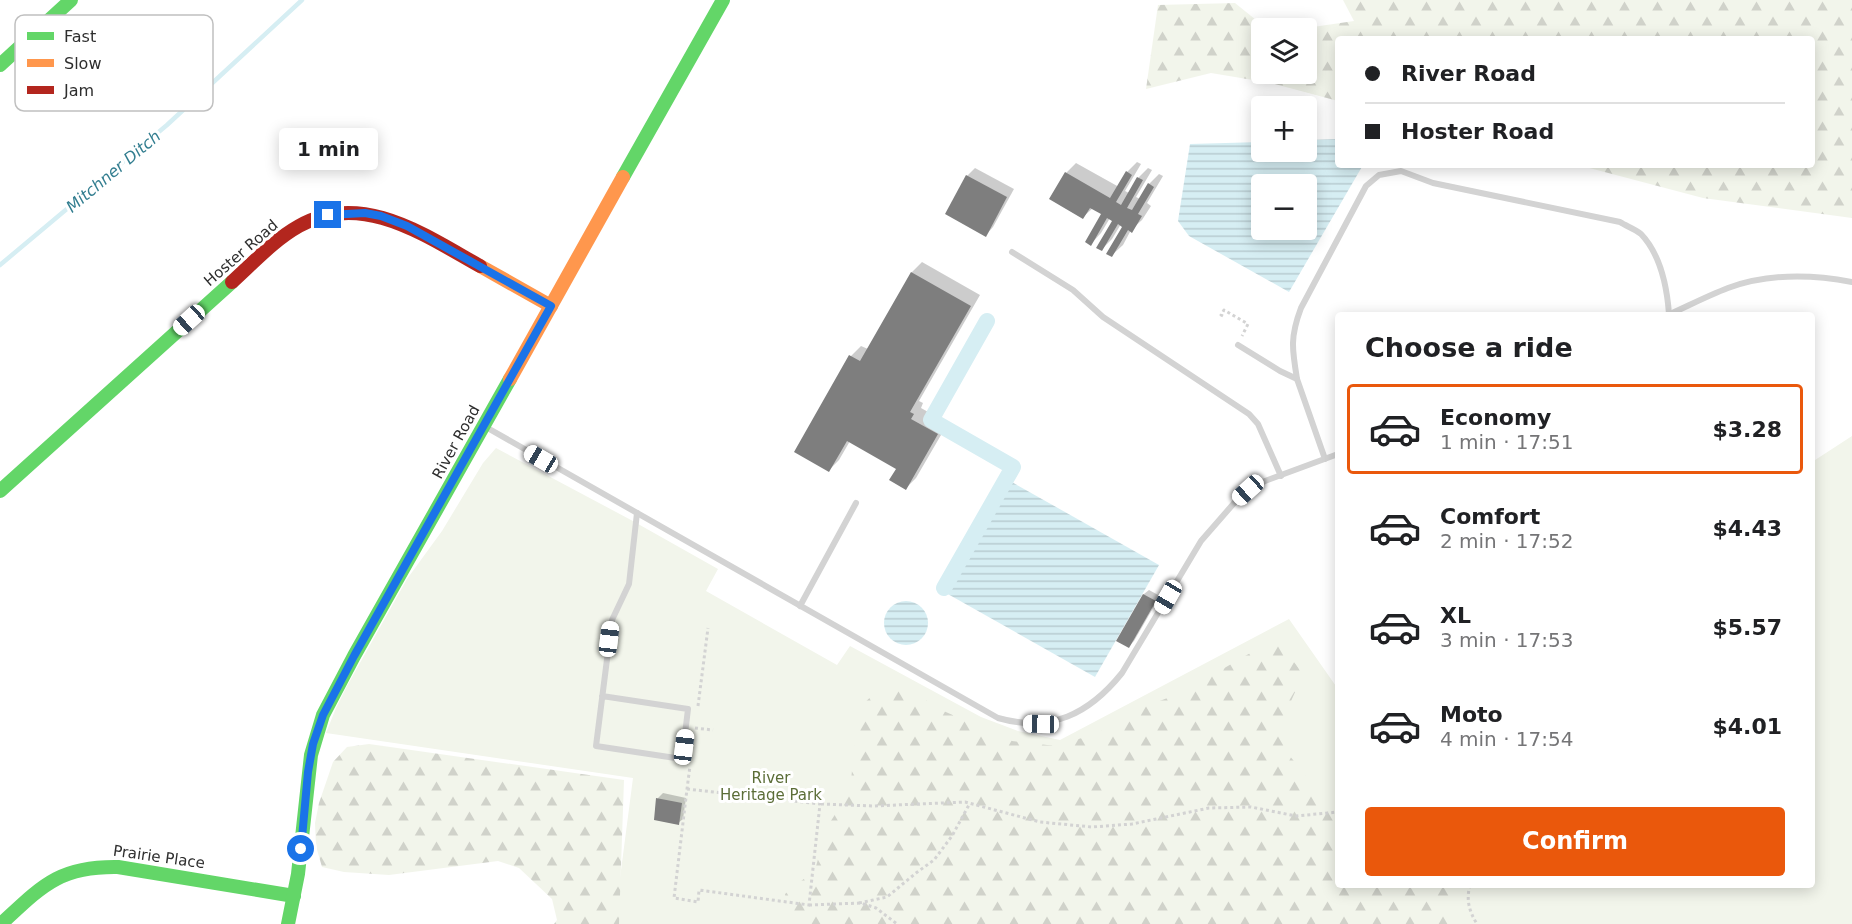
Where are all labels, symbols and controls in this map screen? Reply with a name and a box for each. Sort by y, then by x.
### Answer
legend [15,15,213,111]
map controls [1251,18,1317,240]
button: layers [1251,18,1317,84]
text: Fast [64,27,96,46]
text: Slow [64,54,101,73]
text: River Road [1401,61,1536,86]
text: Jam [63,81,94,100]
button: + [1251,96,1317,162]
text: Hoster Road [1401,119,1554,144]
water label: Mitchner Ditch [62,126,164,216]
callout: 1 min [278,128,378,170]
text: 1 min [297,137,360,161]
button: − [1251,174,1317,240]
route end [314,201,341,228]
street label: Hoster Road [200,216,282,290]
car [170,301,208,339]
text: Choose a ride [1365,332,1573,363]
street label: River Road [428,402,484,482]
icon: car [1368,402,1422,456]
text: Economy [1440,405,1551,430]
text: $3.28 [1712,417,1782,442]
text: 1 min · 17:51 [1440,430,1574,454]
car [521,442,561,476]
car [1229,471,1267,509]
icon: car [1368,501,1422,555]
text: Comfort [1440,504,1540,529]
text: $4.43 [1712,516,1782,541]
text: 2 min · 17:52 [1440,529,1574,553]
car [1151,577,1185,617]
icon: car [1368,600,1422,654]
text: XL [1440,603,1471,628]
text: $5.57 [1712,615,1782,640]
car [598,620,620,658]
text: 3 min · 17:53 [1440,628,1574,652]
icon: car [1368,699,1422,753]
text: Moto [1440,702,1503,727]
text: $4.01 [1712,714,1782,739]
car [1023,715,1059,733]
text: 4 min · 17:54 [1440,727,1574,751]
car [673,728,695,766]
park label: River Heritage Park [720,769,822,804]
button: Confirm [1365,807,1785,876]
route start [287,835,314,862]
street label: Prairie Place [112,842,206,872]

